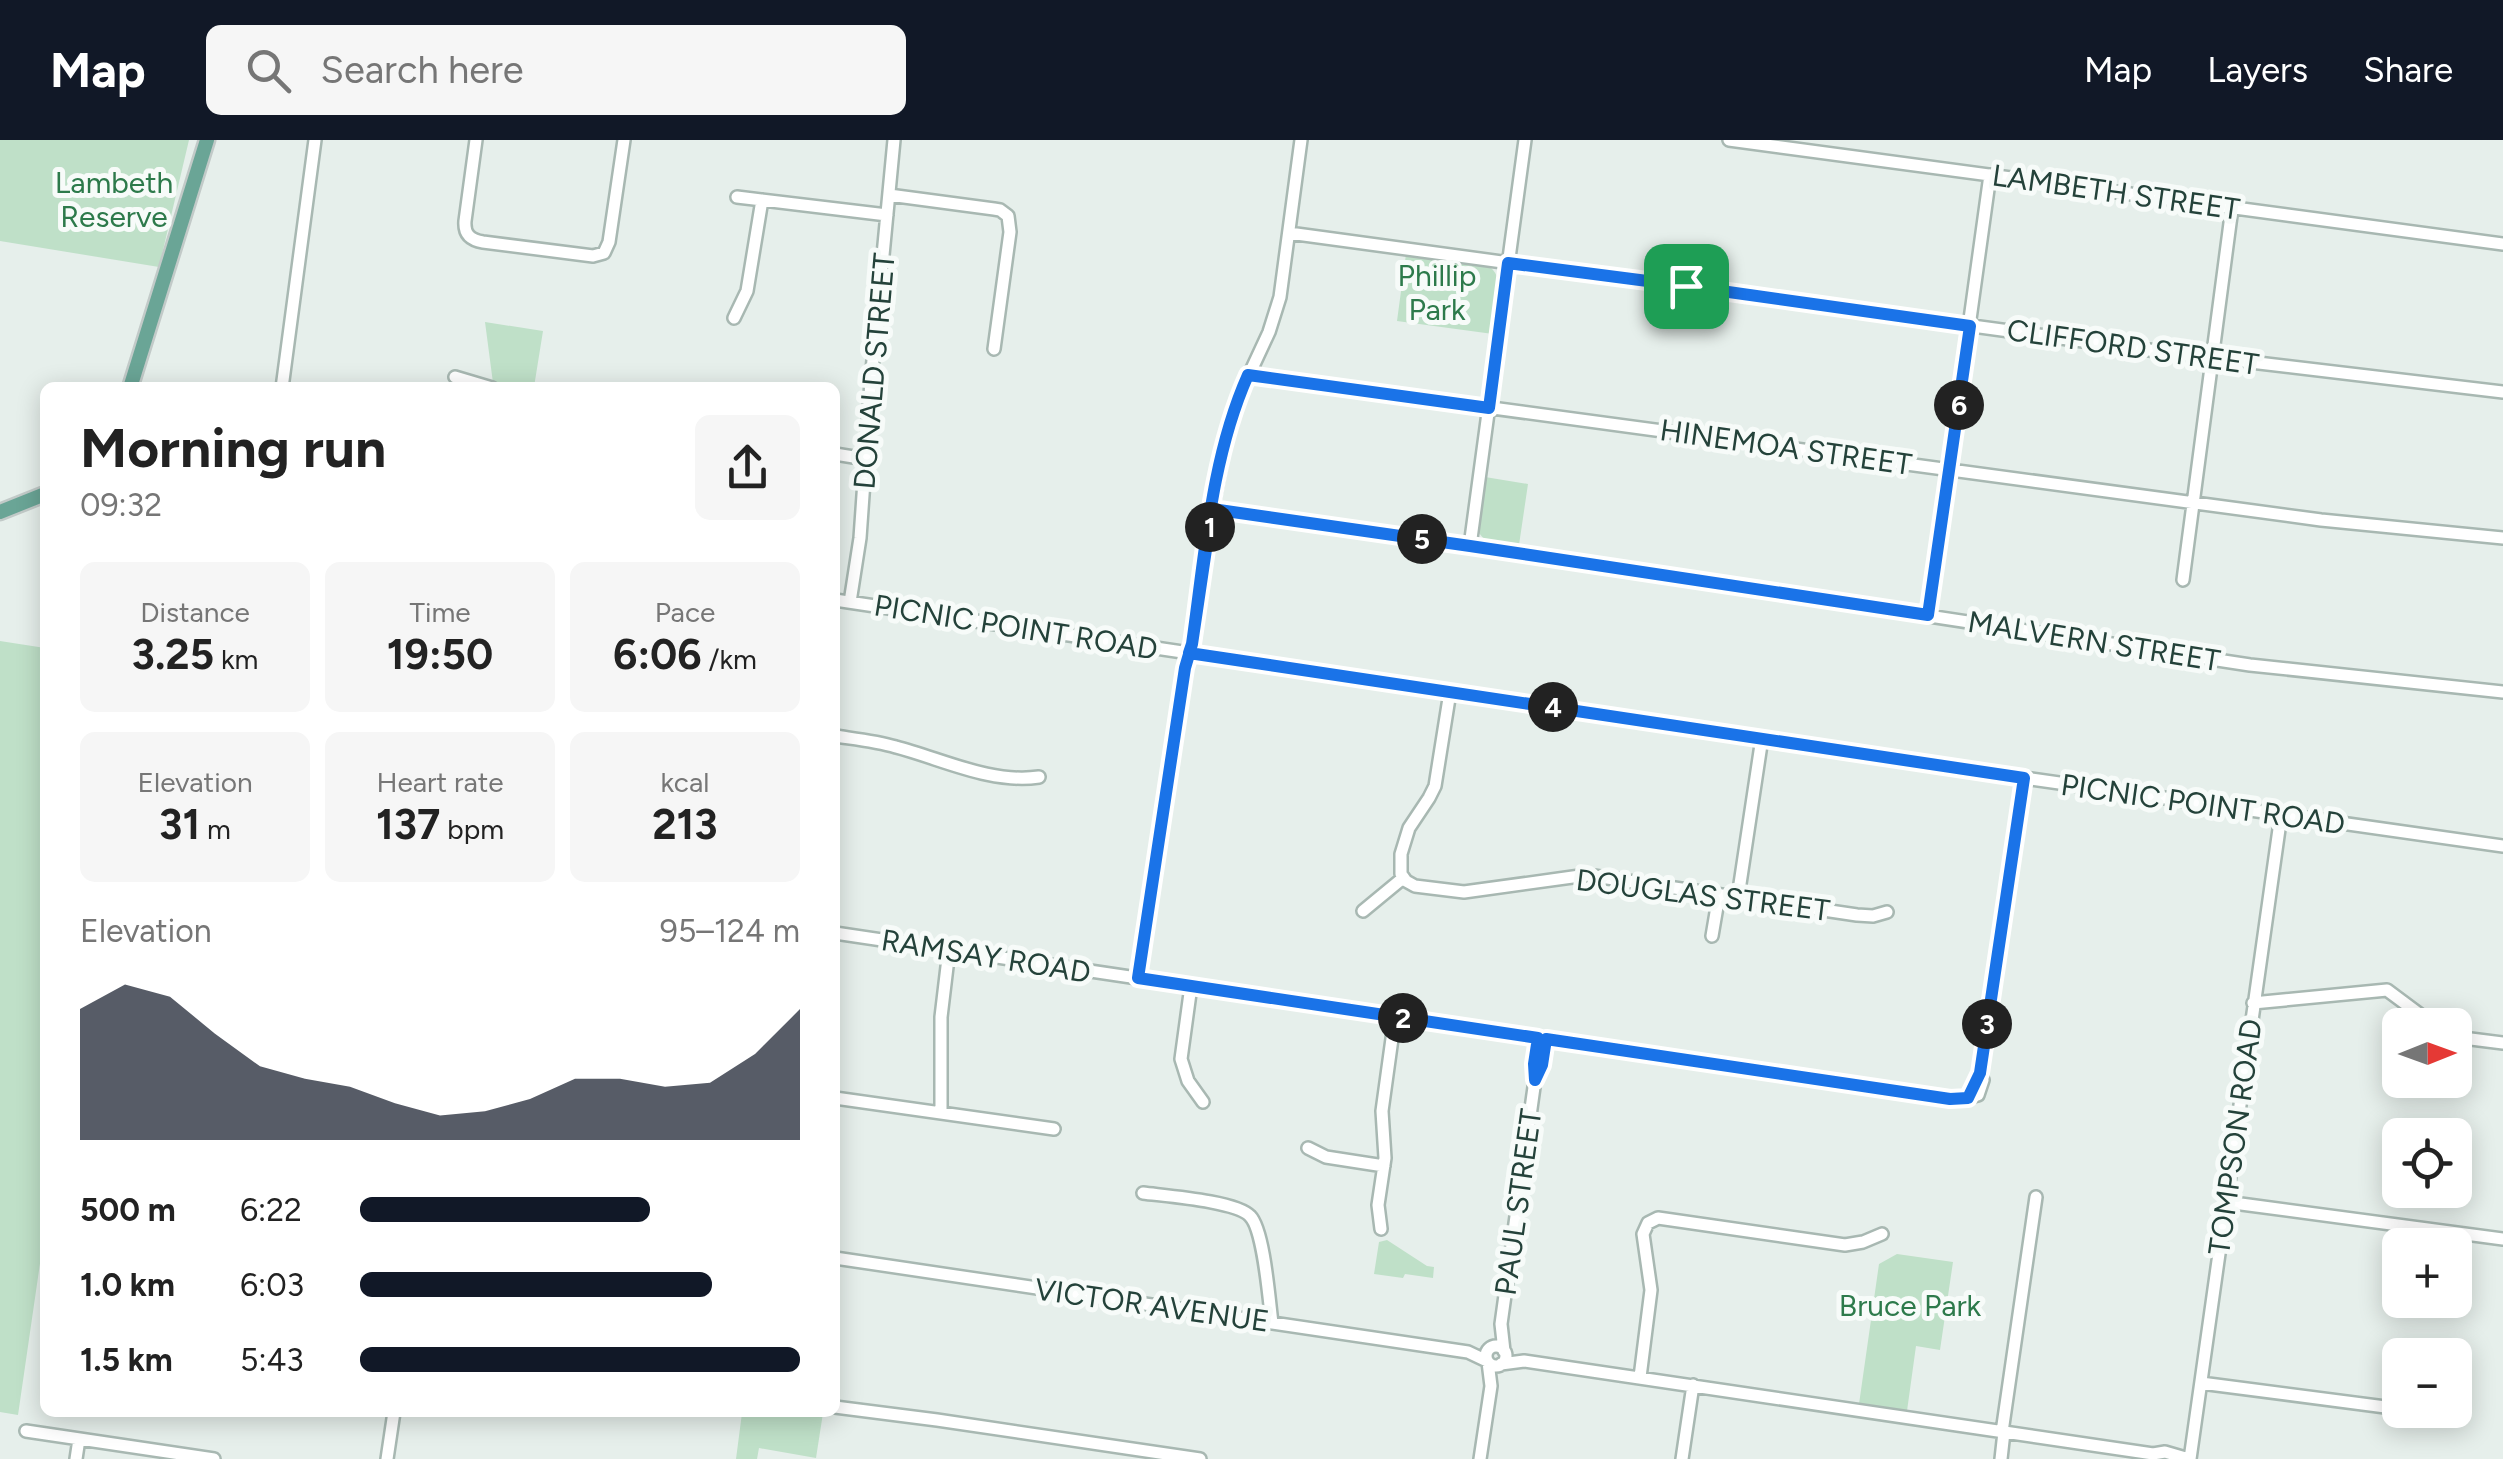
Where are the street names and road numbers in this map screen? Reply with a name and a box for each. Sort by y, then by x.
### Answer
street label: LAMBETH STREET [1990,156,2243,228]
street label: DONALD STREET [845,251,903,491]
street label: CLIFFORD STREET [2005,311,2262,383]
street label: HINEMOA STREET [1658,411,1915,483]
street label: PICNIC POINT ROAD [872,586,1160,668]
street label: MALVERN STREET [1965,603,2223,679]
street label: PICNIC POINT ROAD [2059,766,2347,842]
street label: DOUGLAS STREET [1574,861,1832,929]
street label: RAMSAY ROAD [879,921,1093,991]
street label: TOMPSON ROAD [2200,1017,2270,1257]
street label: PAUL STREET [1487,1106,1549,1298]
street label: VICTOR AVENUE [1032,1270,1272,1340]

